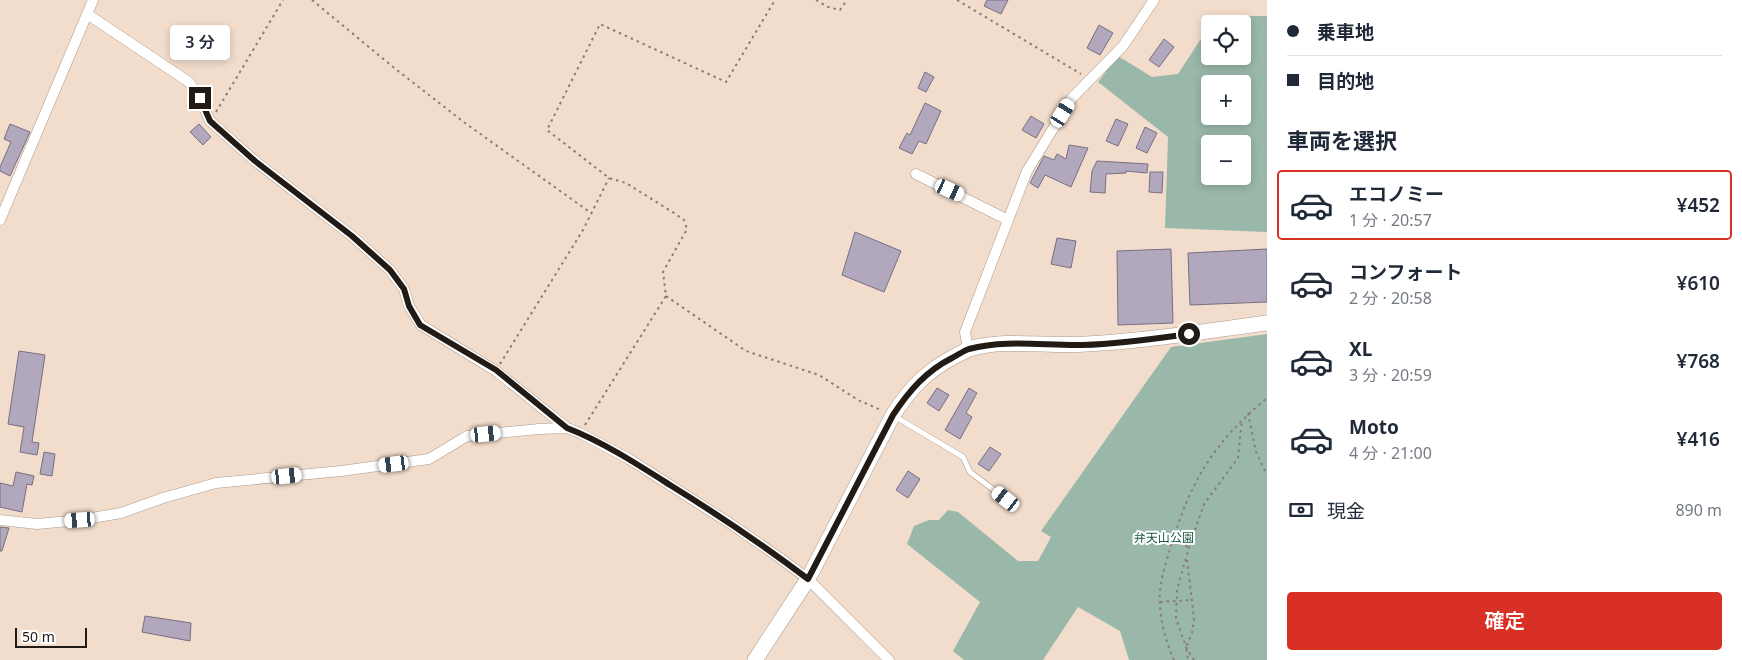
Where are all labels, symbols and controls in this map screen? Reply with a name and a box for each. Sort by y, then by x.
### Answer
map controls [1201,15,1251,185]
button: locate [1201,15,1251,65]
text: 乗車地 [1317,19,1374,45]
callout: 3 分 [170,26,230,61]
text: 3 分 [185,31,215,53]
text: 目的地 [1317,68,1374,94]
button: + [1201,75,1251,125]
route end [189,87,211,109]
car [1048,96,1077,130]
text: 車両を選択 [1287,125,1397,155]
button: − [1201,135,1251,185]
car [933,177,966,203]
text: エコノミー [1349,181,1444,207]
icon: car [1289,183,1334,228]
text: ¥452 [1677,192,1720,218]
text: 1 分 · 20:57 [1349,209,1432,231]
text: コンフォート [1349,259,1462,285]
icon: car [1289,261,1334,306]
text: ¥610 [1677,270,1720,296]
text: 2 分 · 20:58 [1349,287,1432,309]
route start [1178,323,1200,345]
text: XL [1349,336,1372,362]
icon: car [1289,339,1334,384]
text: ¥768 [1677,348,1720,374]
text: 3 分 · 20:59 [1349,364,1432,386]
text: Moto [1349,414,1399,440]
icon: car [1289,417,1334,462]
car [470,425,501,443]
text: ¥416 [1677,426,1720,452]
text: 4 分 · 21:00 [1349,442,1432,464]
car [378,455,409,473]
car [271,467,302,485]
car [989,484,1022,514]
icon: cash [1287,496,1315,524]
text: 現金 [1327,498,1365,524]
text: 890 m [1675,499,1722,521]
car [64,511,95,529]
park label: 弁天山公園 [1134,529,1194,546]
button: 確定 [1287,592,1722,650]
scale bar [15,625,88,648]
text: 50 m [22,627,55,646]

